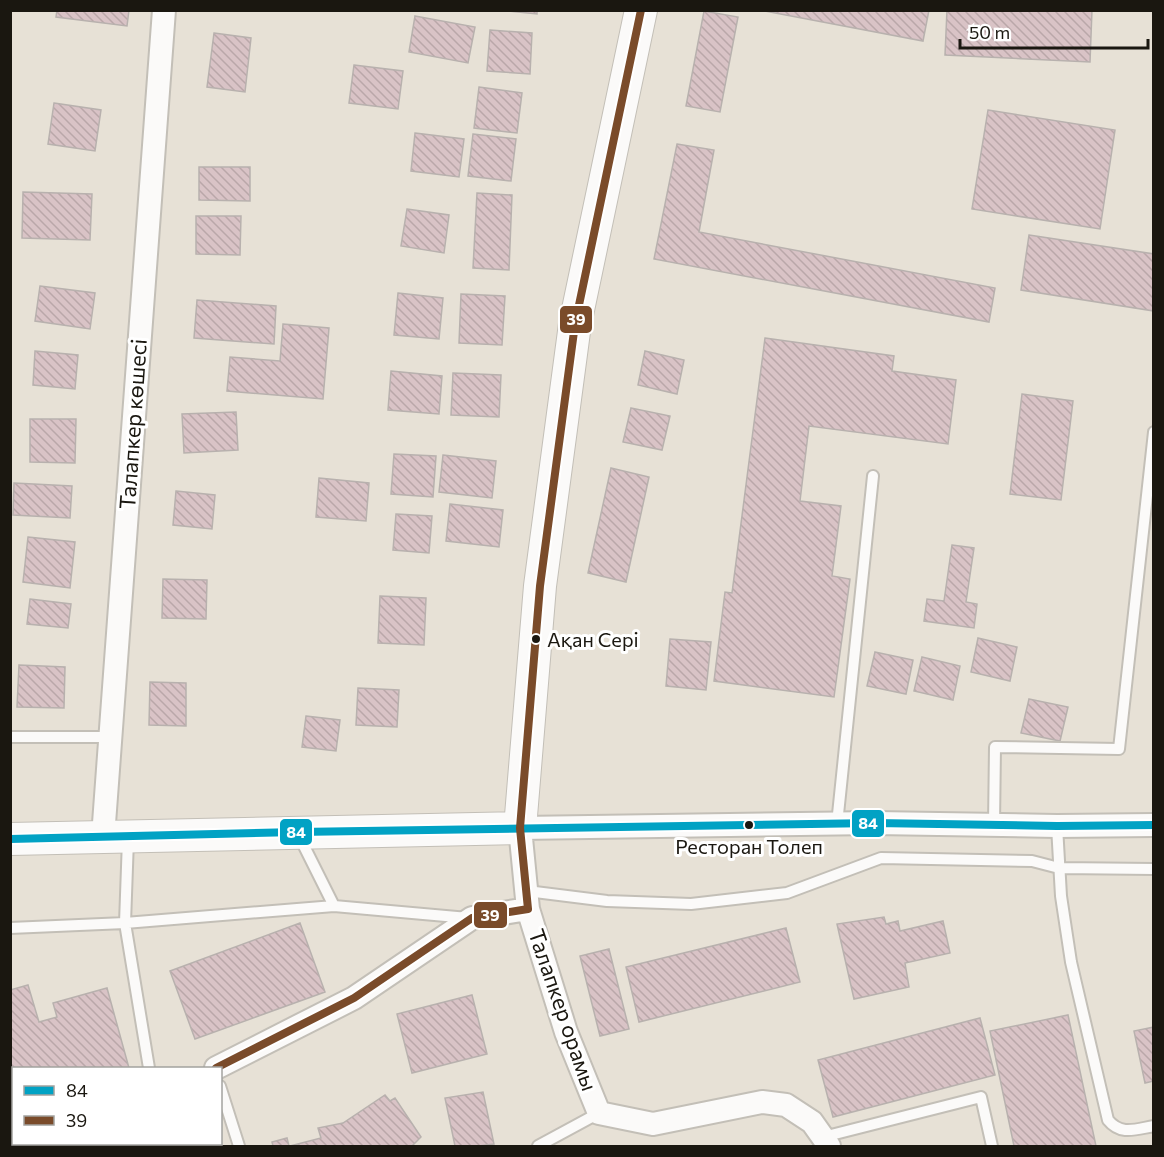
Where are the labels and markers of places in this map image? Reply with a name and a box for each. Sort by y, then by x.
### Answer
place label: Ақан Серi [547,627,639,651]
marker: Ақан Серi [530,633,542,645]
marker: Ресторан Толеп [743,819,755,831]
place label: Ресторан Толеп [675,834,823,858]

